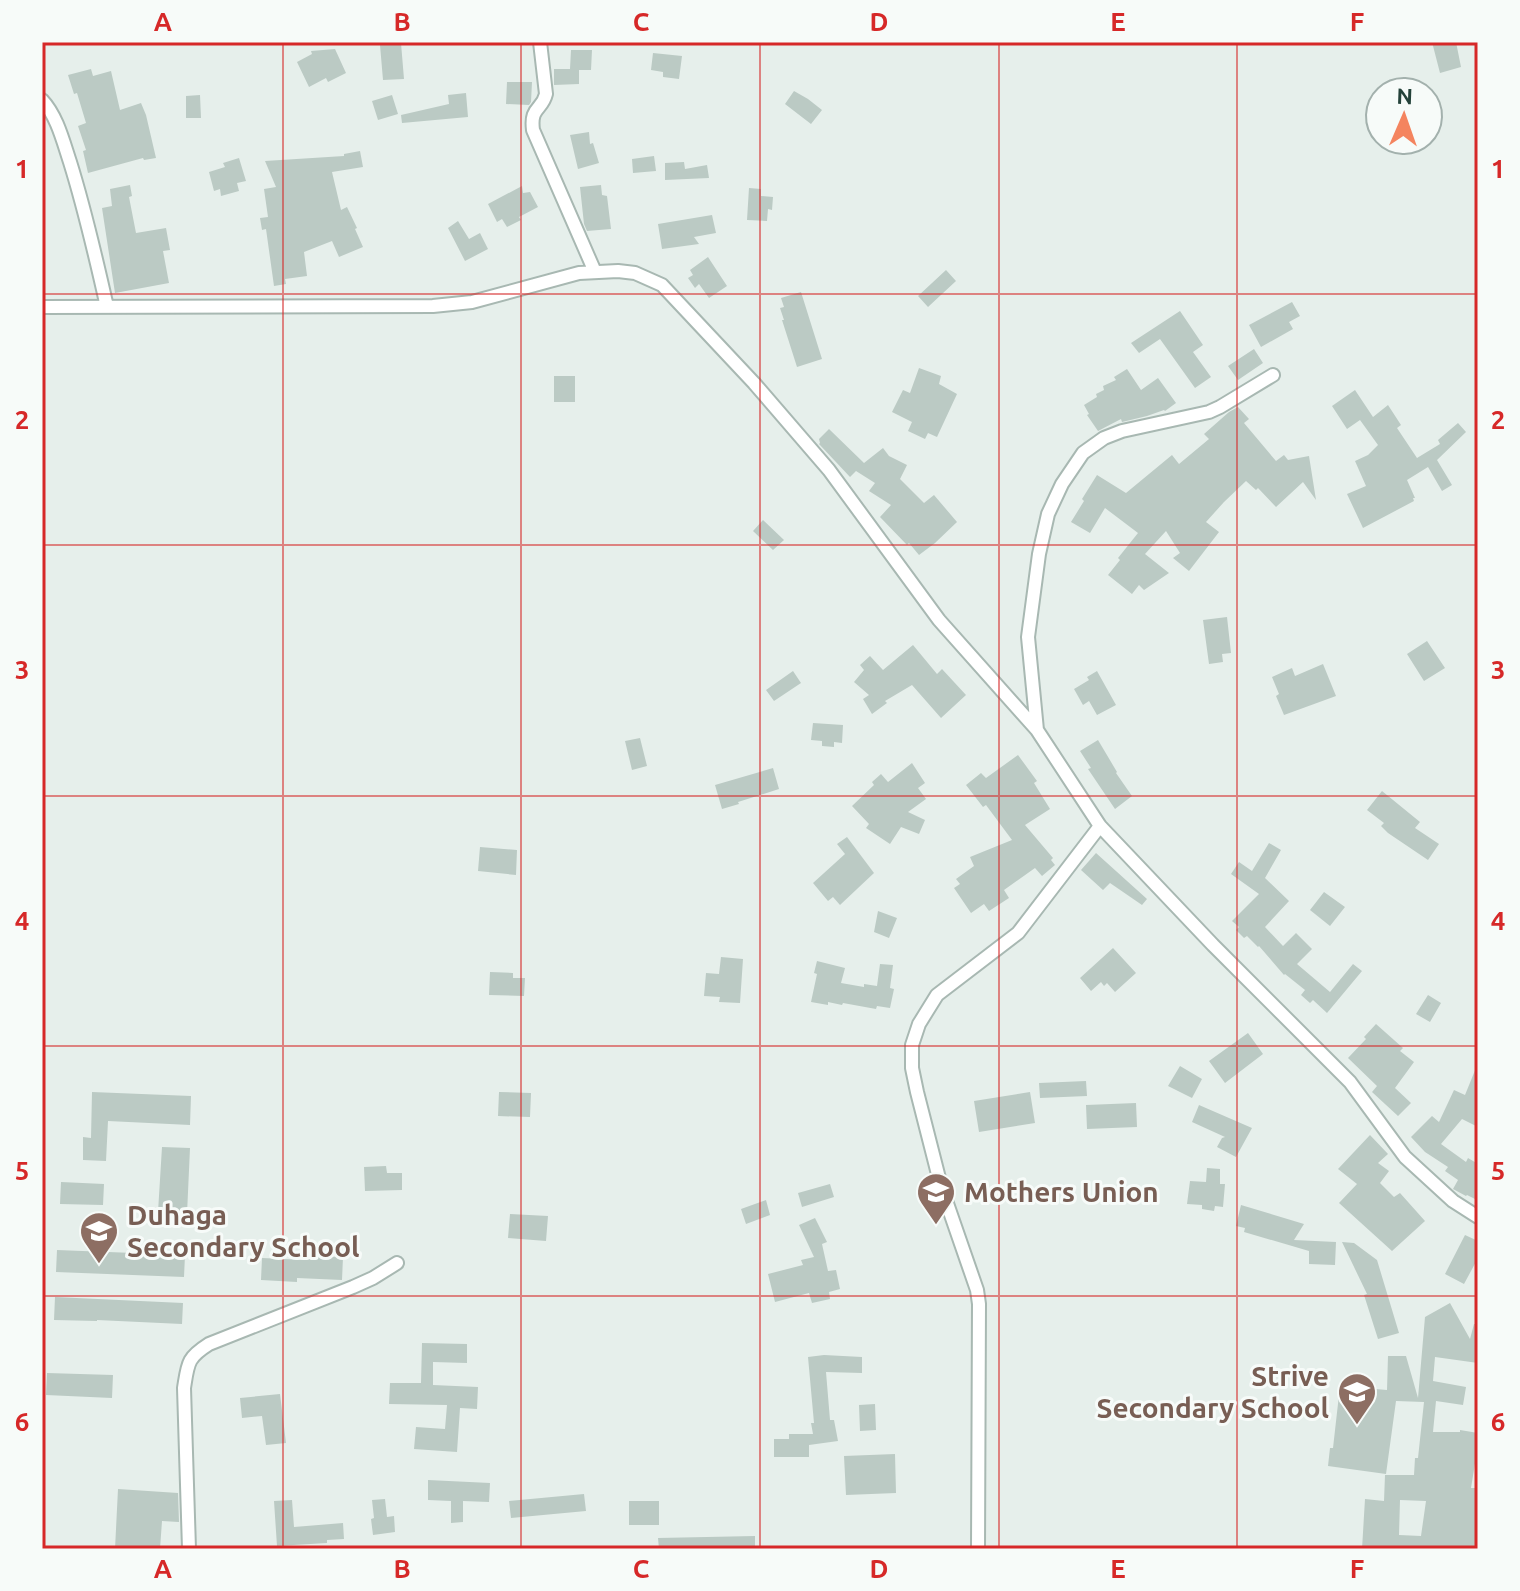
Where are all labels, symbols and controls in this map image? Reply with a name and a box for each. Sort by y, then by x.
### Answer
text: A [154,7,173,36]
text: B [393,7,411,36]
text: C [633,7,650,36]
text: D [870,7,888,36]
text: E [1110,7,1126,36]
text: F [1350,7,1364,36]
north arrow [1364,76,1444,156]
text: N [1396,83,1413,108]
text: 1 [15,154,29,183]
text: 1 [1491,154,1505,183]
text: 2 [15,405,29,434]
text: 2 [1491,405,1505,434]
text: 3 [15,655,29,684]
text: 3 [1491,655,1505,684]
text: 4 [15,906,29,935]
text: 4 [1491,906,1505,935]
text: 5 [15,1156,29,1185]
text: 5 [1491,1156,1505,1185]
school or university icon: Mothers Union [915,1171,957,1226]
place label: Mothers Union [964,1176,1159,1207]
place label: Duhaga Secondary School [127,1199,360,1262]
school or university icon: Duhaga Secondary School [78,1210,120,1265]
place label: Strive Secondary School [1097,1360,1329,1423]
school or university icon: Strive Secondary School [1336,1371,1378,1426]
text: 6 [15,1407,29,1436]
text: 6 [1491,1407,1505,1436]
text: A [154,1554,173,1583]
text: B [393,1554,411,1583]
text: C [633,1554,650,1583]
text: D [870,1554,888,1583]
text: E [1110,1554,1126,1583]
text: F [1350,1554,1364,1583]

